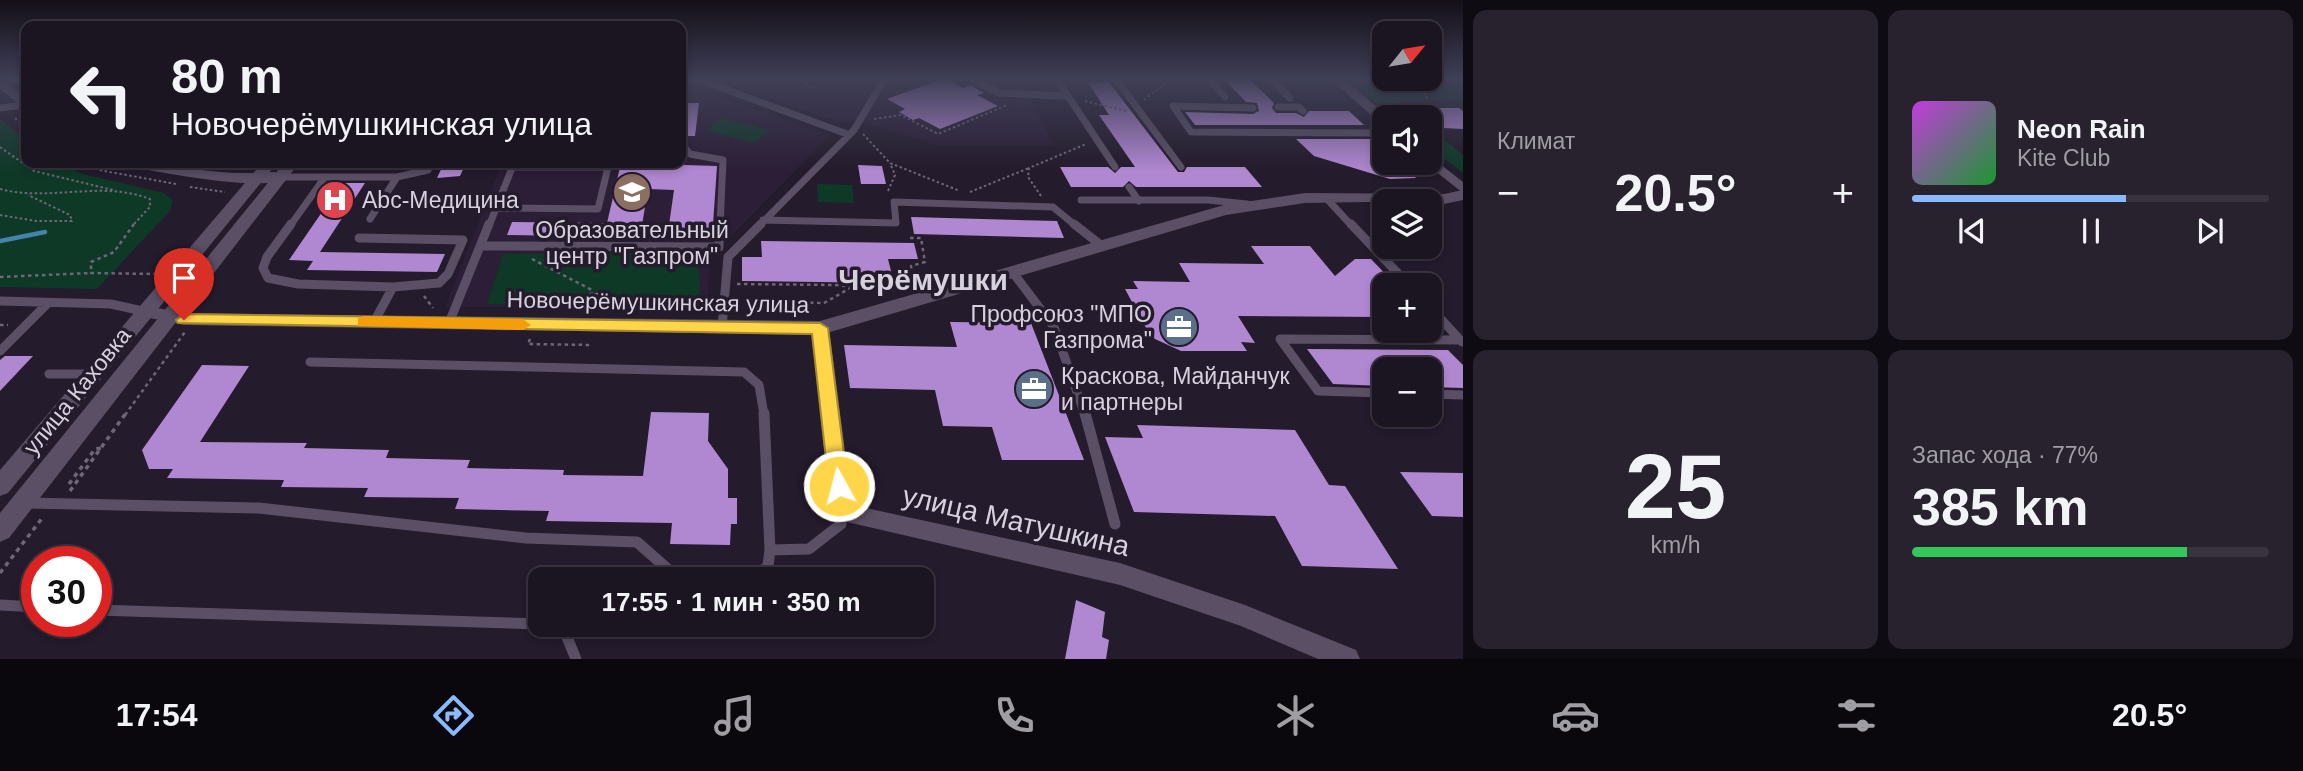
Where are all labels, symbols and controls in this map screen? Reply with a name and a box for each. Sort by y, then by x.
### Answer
north arrow [1372,21,1442,91]
map controls [1372,21,1442,427]
icon: left [56,49,147,140]
text: 80 m [171,49,283,103]
button: sound [1372,105,1442,175]
text: Новочерёмушкинская улица [171,106,592,142]
text: Neon Rain [2017,114,2146,144]
text: Климат [1497,128,1575,154]
text: Kite Club [2017,145,2110,171]
text: 20.5° [1614,164,1737,222]
school or university icon: Образовательный центр "Газпром" [611,171,653,213]
text: − [1497,172,1519,214]
text: + [1832,172,1854,214]
hospital icon: Abc-Медицина [314,179,356,221]
place label: Abc-Медицина [362,187,519,213]
button: layers [1372,189,1442,259]
icon: previous [1953,212,1991,250]
icon: pause [2072,212,2110,250]
icon: next [2191,212,2229,250]
place label: Образовательный центр "Газпром" [535,217,729,269]
pin [154,248,214,320]
icon: arrive [165,259,203,297]
district label: Черёмушки [838,263,1008,296]
button: + [1372,273,1442,343]
street label: Новочерёмушкинская улица [507,286,810,318]
place label: Профсоюз "МПО Газпрома" [970,301,1152,353]
office icon: Профсоюз "МПО Газпрома" [1158,306,1200,348]
street label: улица Каховка [18,322,136,460]
button: − [1372,357,1442,427]
place label: Краскова, Майданчук и партнеры [1061,363,1291,415]
office icon: Краскова, Майданчук и партнеры [1013,368,1055,410]
text: 25 [1625,436,1726,537]
text: Запас хода · 77% [1912,442,2098,468]
position arrow [802,449,876,523]
text: 385 km [1912,478,2088,536]
street label: улица Матушкина [900,480,1133,562]
text: km/h [1651,532,1700,558]
speed limit sign: 30 [21,546,112,637]
text: 17:55 · 1 мин · 350 m [601,587,861,617]
icon: directions [429,691,478,740]
icon: music [710,691,759,740]
icon: phone [990,691,1039,740]
icon: climate [1271,691,1320,740]
icon: car [1551,691,1600,740]
icon: filters [1832,691,1881,740]
text: 17:54 [116,697,198,733]
text: 20.5° [2112,697,2187,733]

